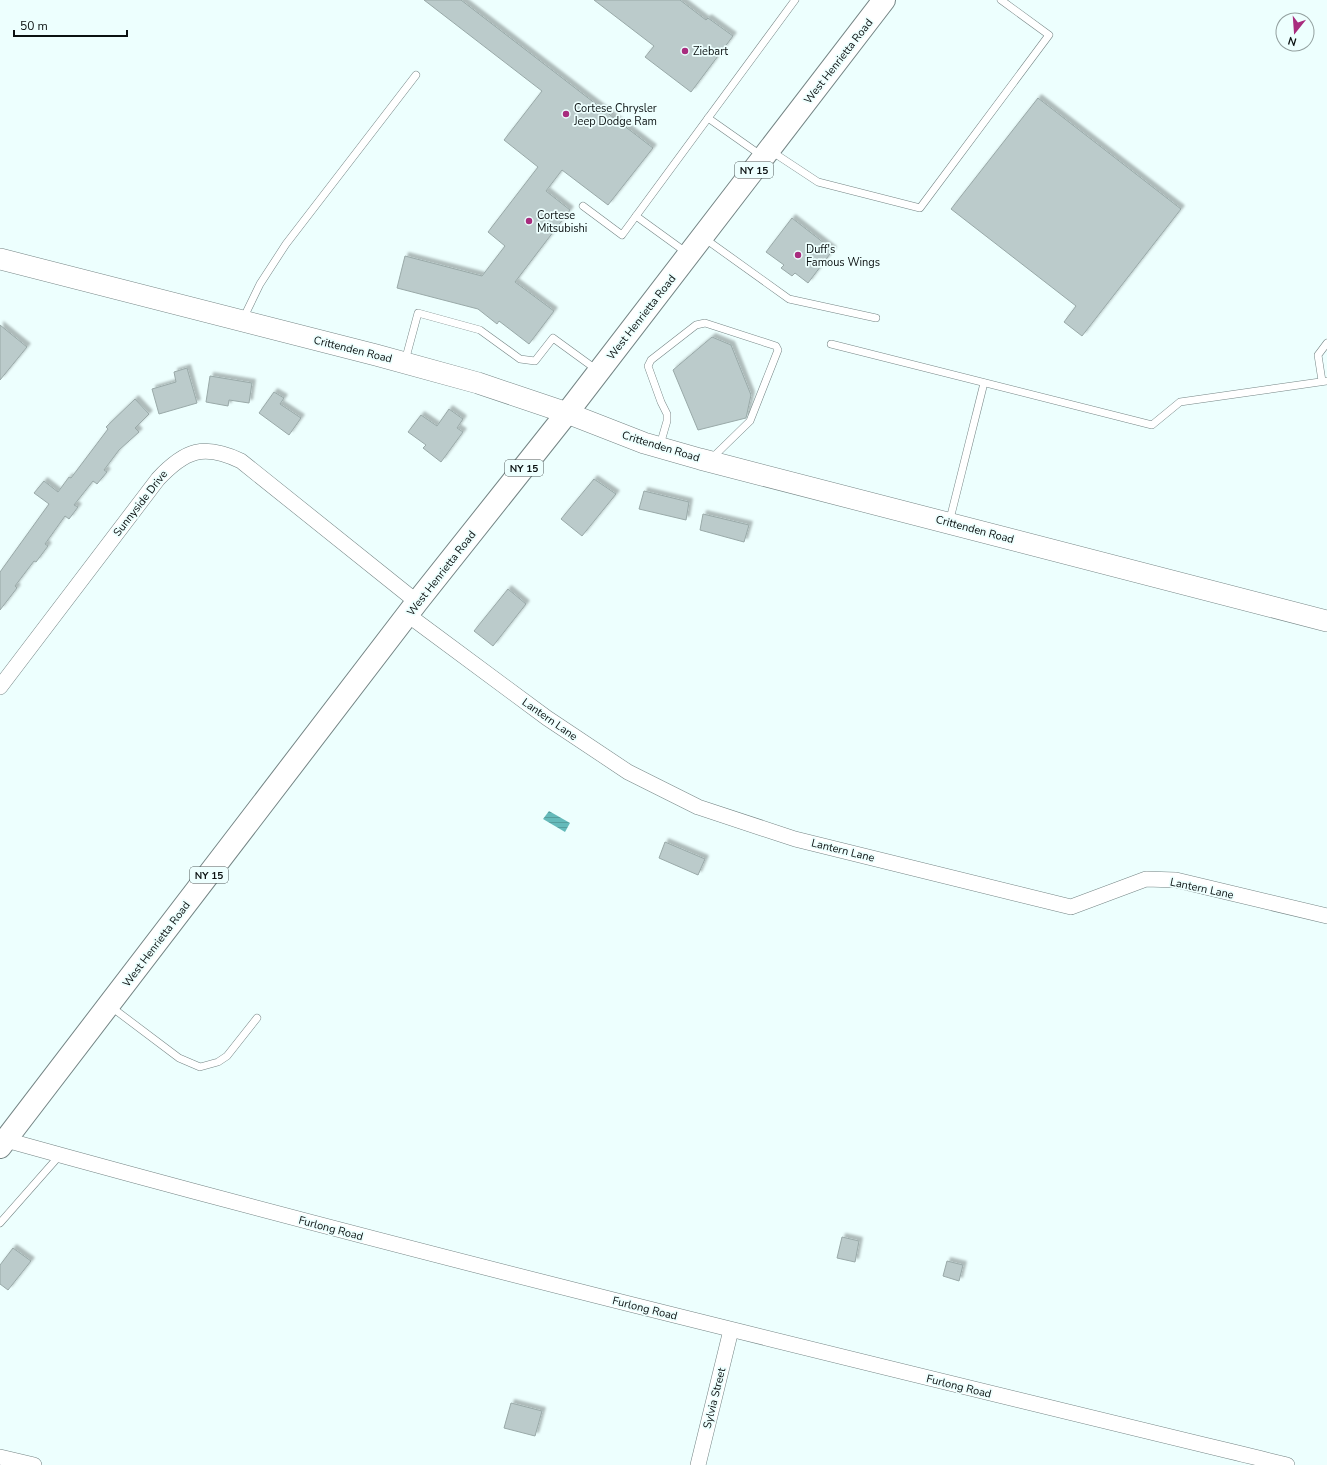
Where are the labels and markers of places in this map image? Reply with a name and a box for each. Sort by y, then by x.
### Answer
place label: Ziebart [693,44,728,59]
marker: Ziebart [680,46,690,56]
place label: Cortese Chrysler Jeep Dodge Ram [573,101,657,129]
marker: Cortese Chrysler Jeep Dodge Ram [561,109,571,119]
place label: Cortese Mitsubishi [537,208,587,236]
marker: Cortese Mitsubishi [524,216,534,226]
place label: Duff's Famous Wings [806,242,880,270]
marker: Duff's Famous Wings [793,250,803,260]

